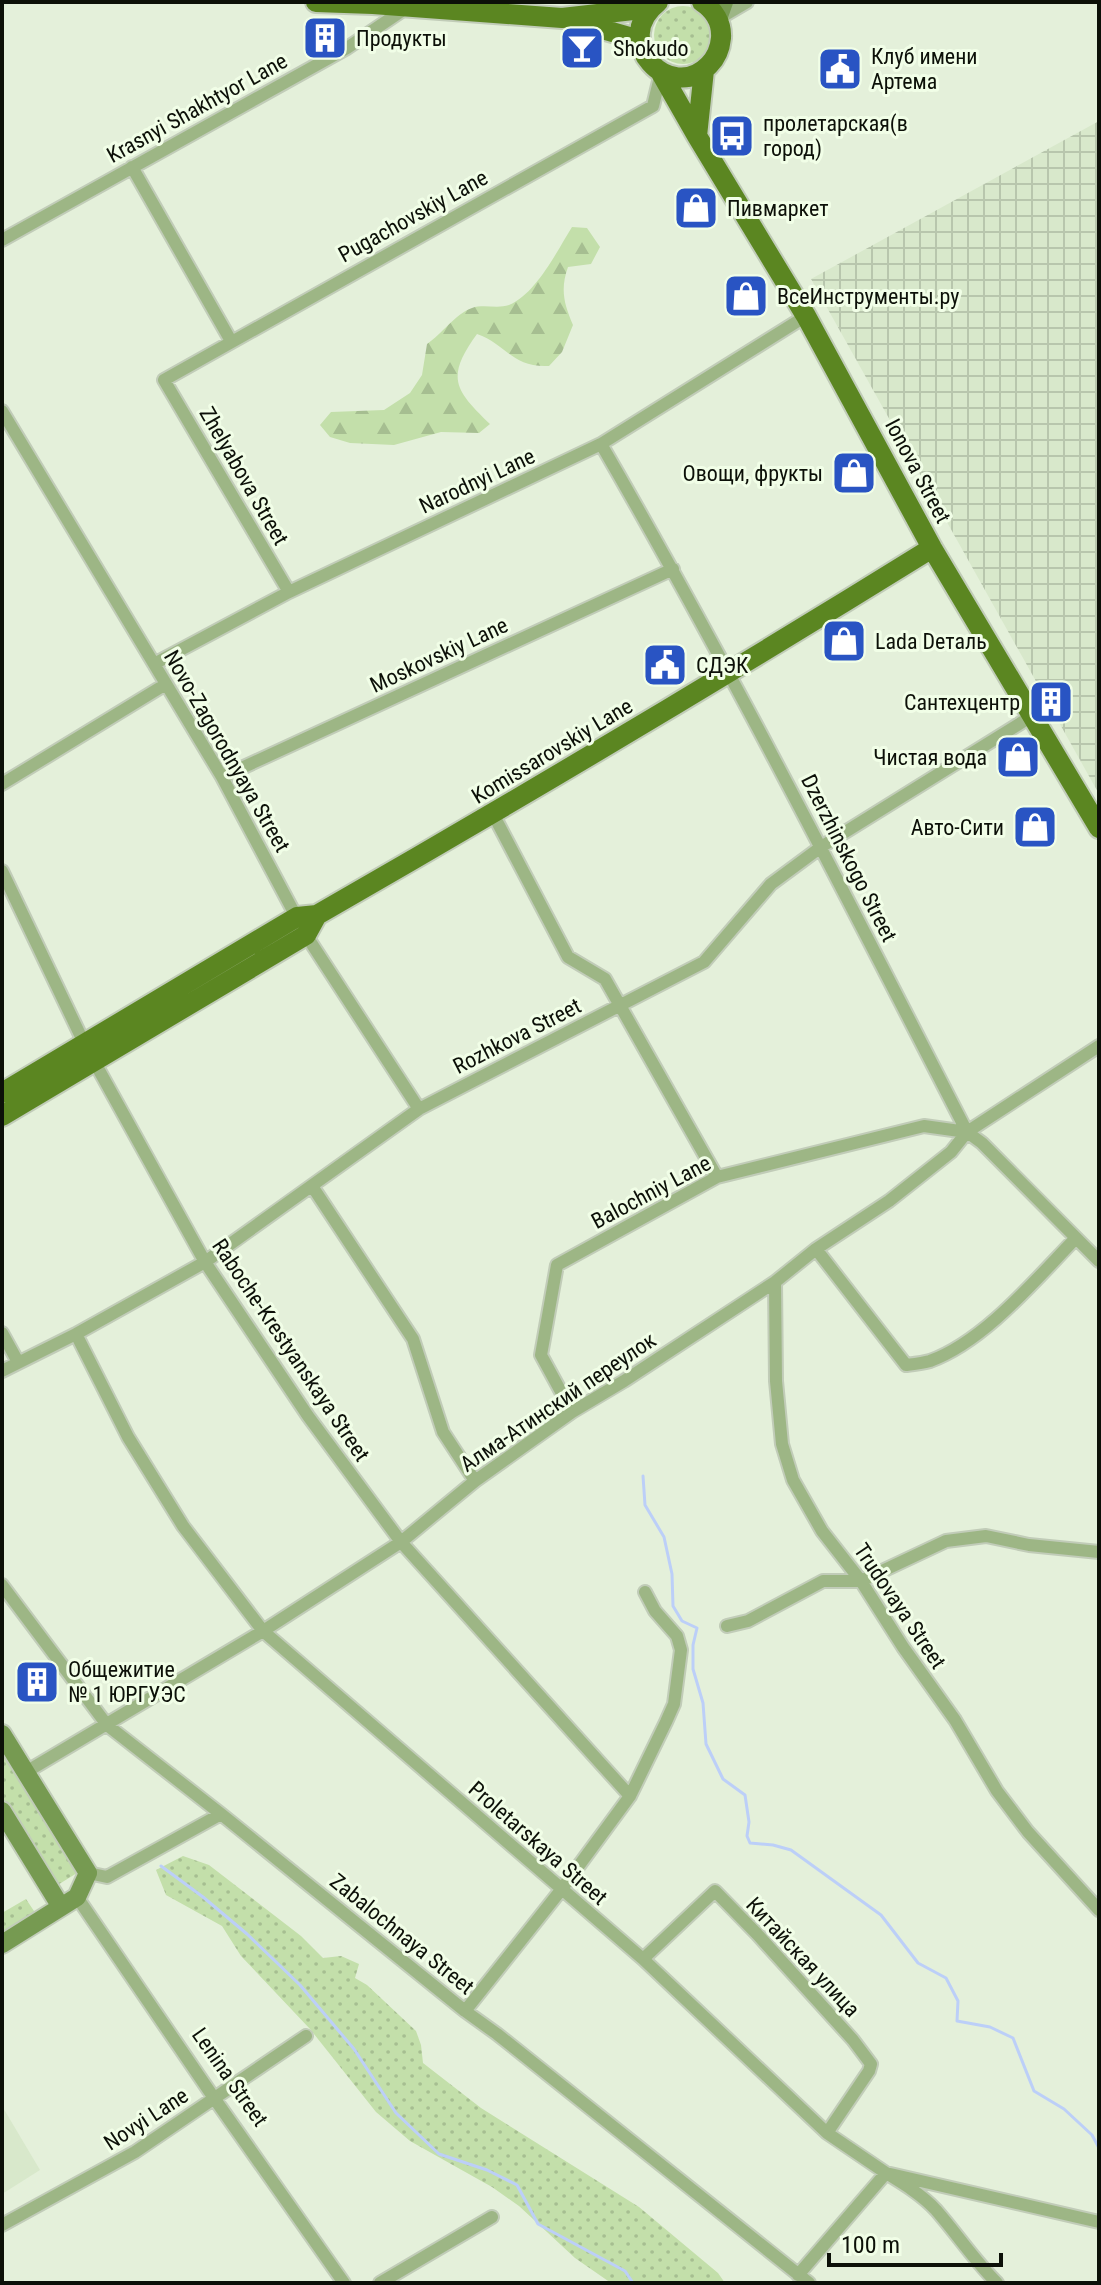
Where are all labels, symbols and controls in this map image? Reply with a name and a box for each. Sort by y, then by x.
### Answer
building icon: Продукты [301,14,349,62]
bar icon: Shokudo [558,24,606,72]
place label: Продукты [356,26,447,51]
place label: Shokudo [613,36,689,61]
place label: Клуб имени Артема [871,44,978,94]
public building icon: Клуб имени Артема [816,45,864,93]
street label: Krasnyi Shakhtyor Lane [103,48,291,168]
place label: пролетарская(в город) [763,111,908,162]
bus stop icon: пролетарская(в город) [708,112,756,160]
street label: Pugachovskiy Lane [334,165,492,267]
shop icon: Пивмаркет [672,184,720,232]
place label: Пивмаркет [727,196,828,221]
shop icon: ВсеИнструменты.ру [722,272,770,320]
place label: ВсеИнструменты.ру [777,284,959,309]
street label: Zhelyabova Street [194,403,294,549]
street label: Ionova Street [880,415,956,527]
street label: Narodnyi Lane [415,443,539,519]
shop icon: Овощи, фрукты [830,449,878,497]
place label: Овощи, фрукты [683,461,823,486]
street label: Moskovskiy Lane [366,612,512,698]
shop icon: Lada Dеталь [820,617,868,665]
place label: Lada Dеталь [875,629,987,654]
public building icon: СДЭК [641,641,689,689]
street label: Novo-Zagorodnyaya Street [159,646,295,856]
place label: СДЭК [696,653,749,678]
building icon: Сантехцентр [1027,678,1075,726]
place label: Сантехцентр [904,690,1020,715]
street label: Komissarovskiy Lane [467,693,637,809]
shop icon: Чистая вода [994,733,1042,781]
place label: Чистая вода [873,745,987,770]
street label: Dzerzhinskogo Street [796,770,902,946]
shop icon: Авто-Сити [1011,803,1059,851]
place label: Авто-Сити [911,815,1004,840]
street label: Rozhkova Street [449,993,585,1079]
street label: Balochniy Lane [587,1150,715,1234]
street label: Raboche-Krestyanskaya Street [207,1234,375,1466]
street label: Алма-Атинский переулок [455,1327,661,1477]
street label: Trudovaya Street [849,1539,951,1673]
place label: Общежитие № 1 ЮРГУЭС [68,1657,186,1707]
building icon: Общежитие № 1 ЮРГУЭС [13,1658,61,1706]
street label: Proletarskaya Street [464,1776,612,1910]
street label: Zabalochnaya Street [325,1868,479,2000]
street label: Китайская улица [741,1892,865,2022]
street label: Lenina Street [187,2023,273,2131]
street label: Novyi Lane [99,2083,193,2155]
scale bar [829,2217,1001,2267]
text: 100 m [841,2231,900,2259]

